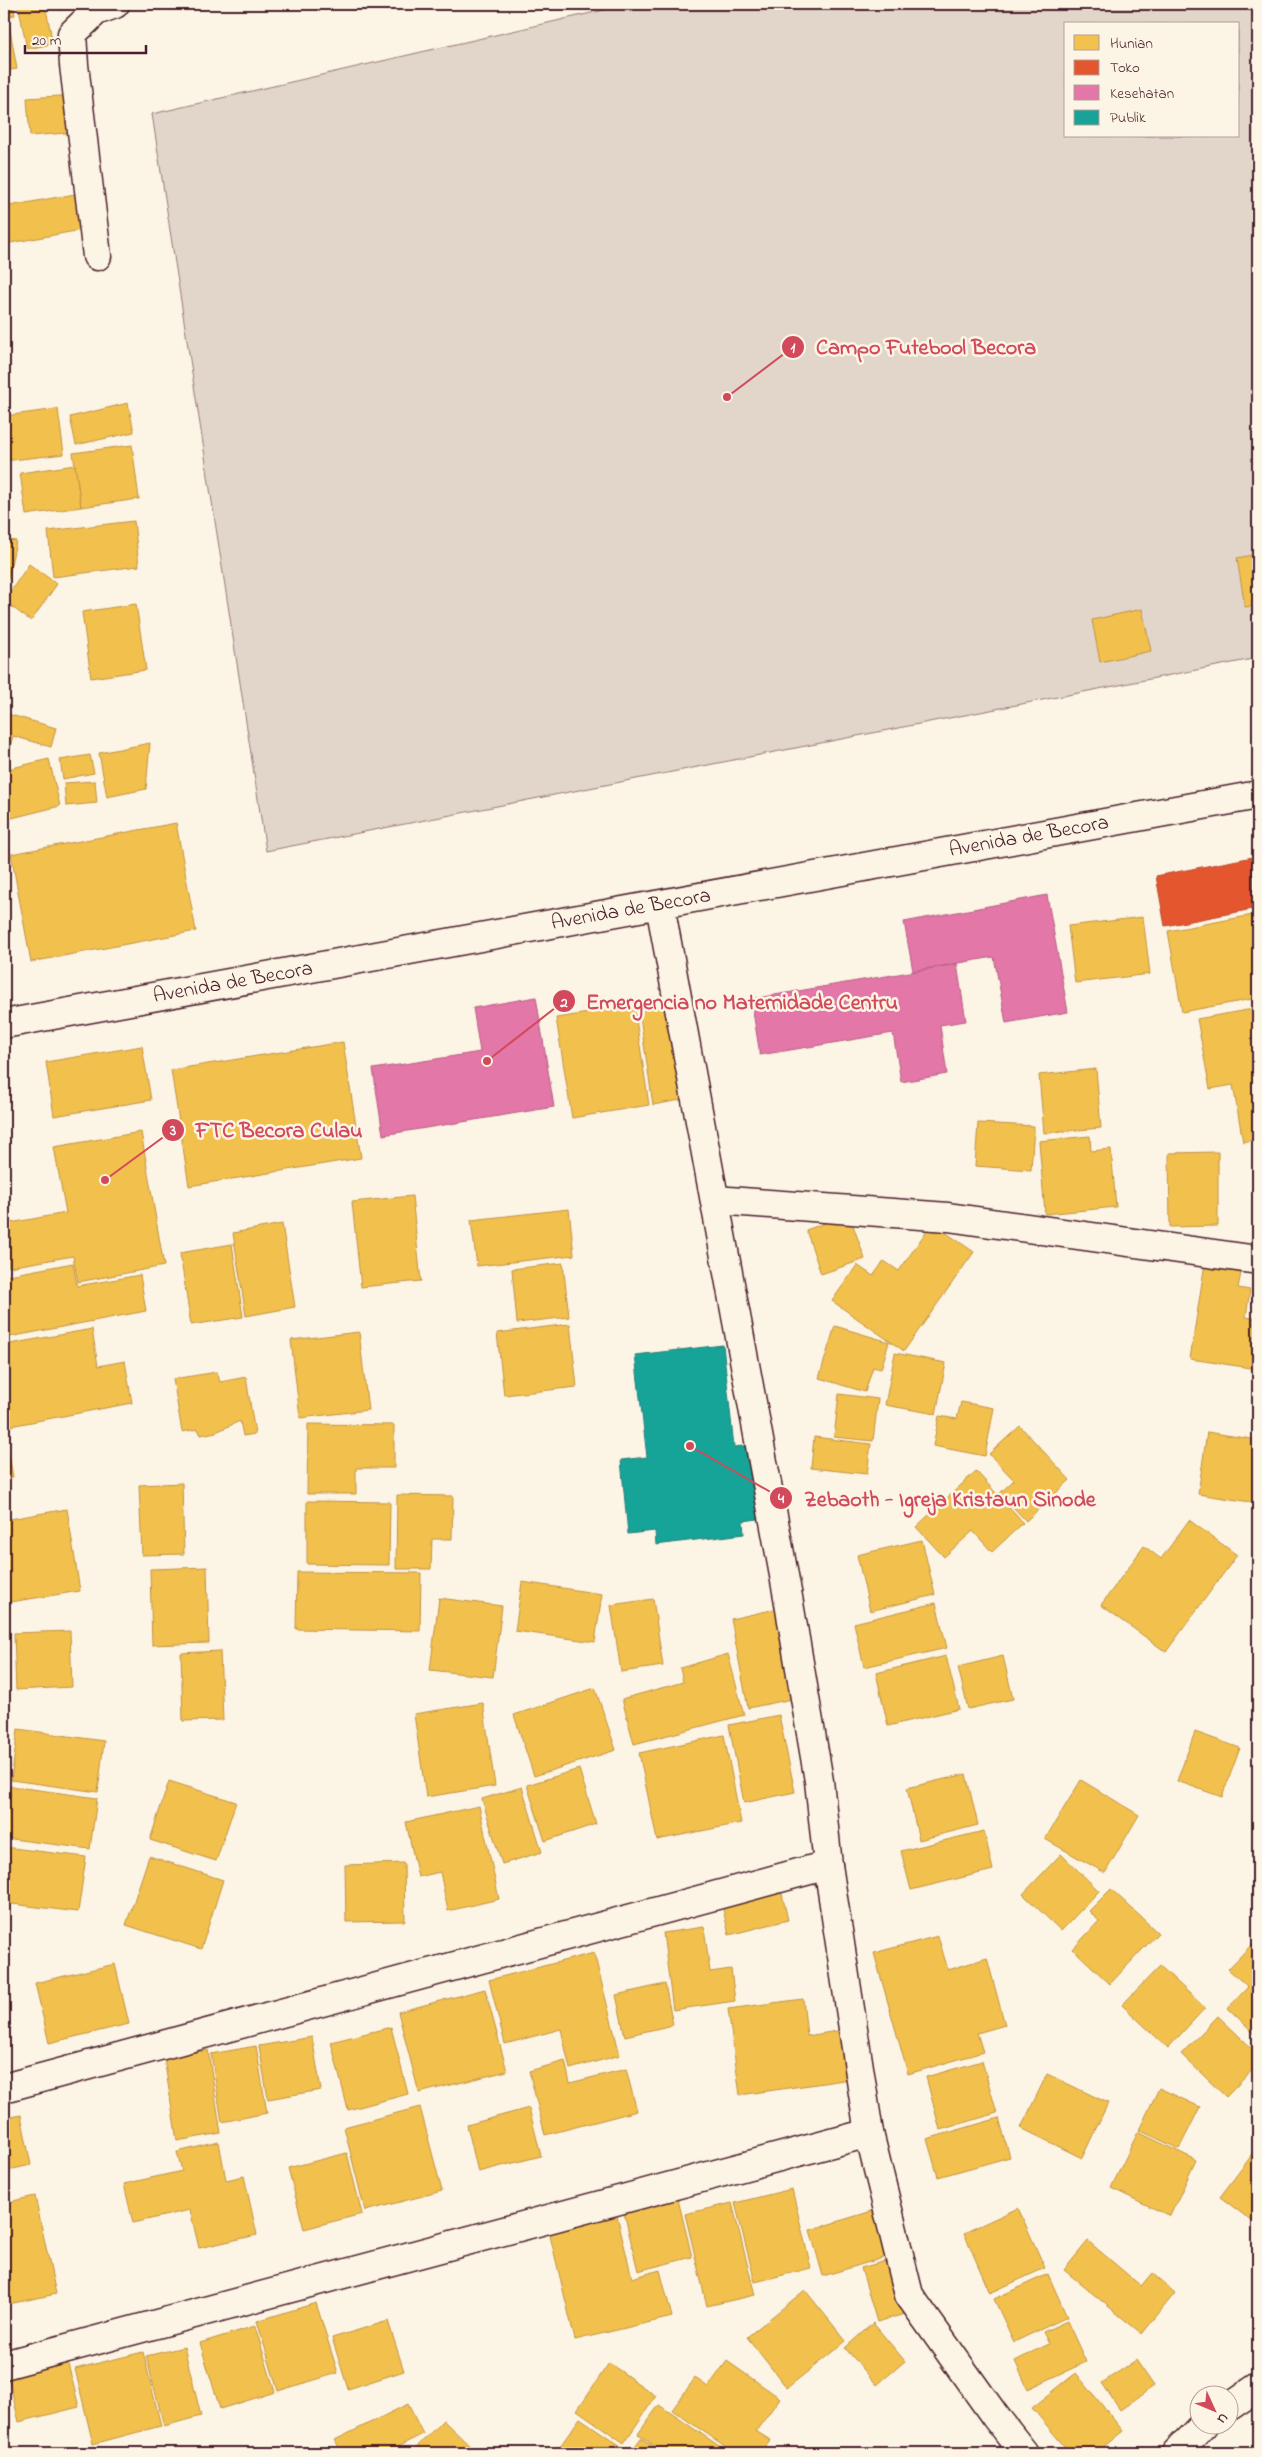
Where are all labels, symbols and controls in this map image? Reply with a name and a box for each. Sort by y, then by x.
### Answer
scale bar [25,22,146,54]
legend [1064,22,1240,138]
text: 20 m [32,30,62,52]
text: Hunian [1110,33,1153,55]
text: Toko [1110,57,1140,79]
text: Kesehatan [1110,83,1174,105]
text: Publik [1110,107,1146,129]
callout: Campo Futebool Becora [781,328,1046,365]
text: Campo Futebool Becora [816,333,1036,365]
text: 1 [791,337,796,359]
street label: Avenida de Becora [947,808,1111,866]
street label: Avenida de Becora [549,881,713,939]
street label: Avenida de Becora [151,954,315,1012]
callout: Emergencia no Maternidade Centru [551,983,908,1020]
text: Emergencia no Maternidade Centru [586,988,899,1021]
text: 2 [559,992,568,1014]
callout: FTC Becora Culau [160,1111,373,1148]
text: FTC Becora Culau [194,1116,363,1148]
text: 3 [169,1120,176,1142]
callout: Zebaoth - Igreja Kristaun Sinode [769,1479,1105,1516]
text: Zebaoth - Igreja Kristaun Sinode [804,1485,1097,1518]
text: 4 [777,1488,785,1510]
north arrow [1190,2384,1240,2434]
text: U [1212,2408,1233,2429]

